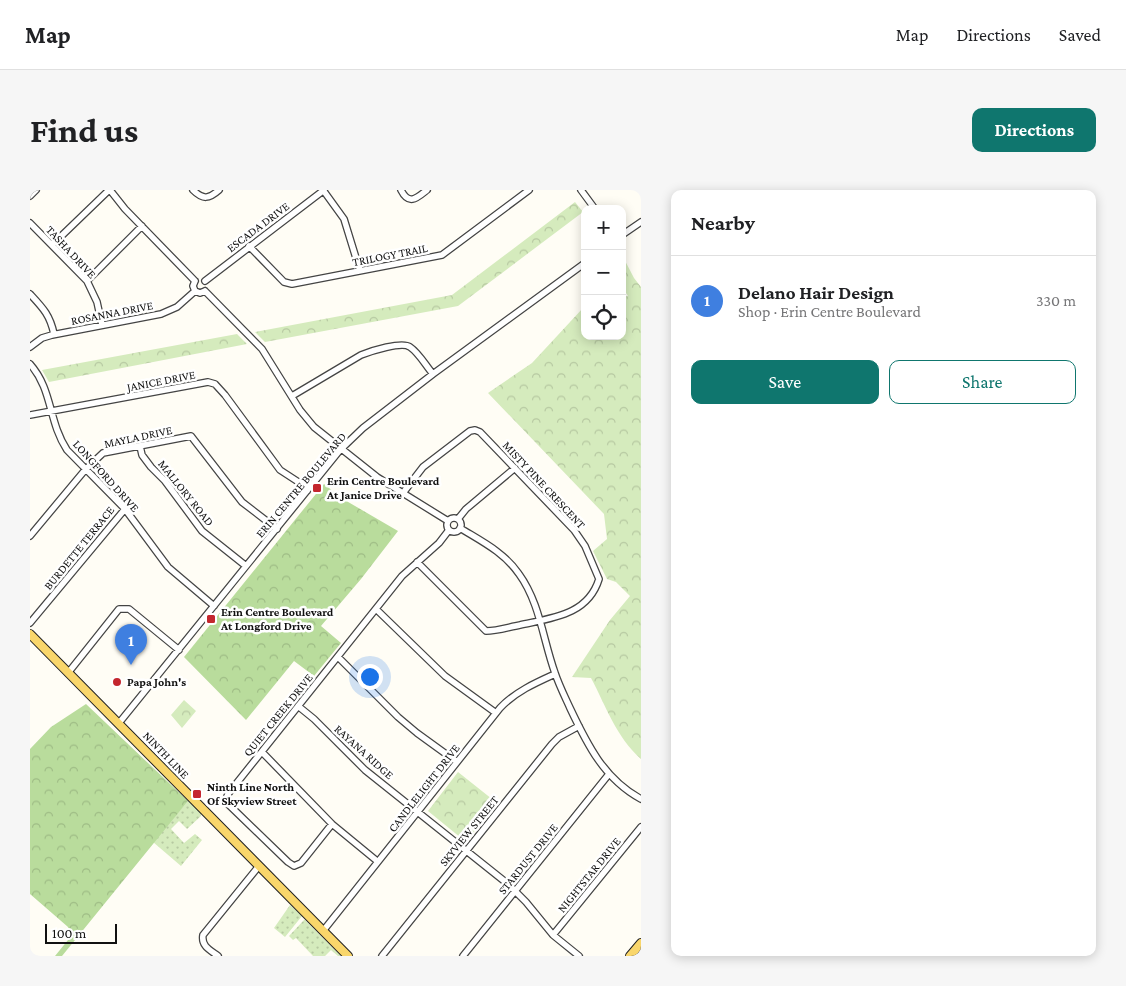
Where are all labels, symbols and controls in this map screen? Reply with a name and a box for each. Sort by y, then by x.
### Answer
text: Map [25,21,71,48]
text: Map [896,25,928,45]
text: Directions [956,25,1031,45]
text: Saved [1059,25,1101,45]
button: Directions [972,108,1096,152]
text: Find us [30,111,138,150]
street label: ESCADA DRIVE [224,199,292,255]
map controls [581,205,626,340]
button: + [581,205,626,250]
text: Nearby [691,211,755,235]
street label: TASHA DRIVE [43,223,99,282]
street label: TRILOGY TRAIL [351,241,429,269]
button: − [581,250,626,295]
text: Delano Hair Design [738,282,894,303]
text: 1 [704,292,710,309]
text: 330 m [1036,292,1076,309]
button: locate [581,295,626,340]
street label: ROSANNA DRIVE [70,298,155,328]
text: Shop · Erin Centre Boulevard [738,303,921,320]
button: Save [691,360,879,404]
button: Share [889,360,1076,404]
street label: JANICE DRIVE [125,367,197,395]
street label: MAYLA DRIVE [103,423,174,451]
street label: ERIN CENTRE BOULEVARD [253,430,349,540]
street label: LONGFORD DRIVE [70,437,142,515]
street label: MISTY PINE CRESCENT [500,438,588,532]
street label: MALLORY ROAD [155,457,217,529]
place label: Erin Centre Boulevard At Janice Drive [326,474,440,502]
marker: Erin Centre Boulevard At Janice Drive [311,482,323,494]
street label: BURDETTE TERRACE [41,503,117,593]
place label: Erin Centre Boulevard At Longford Drive [220,605,334,633]
marker: Erin Centre Boulevard At Longford Drive [205,613,217,625]
pin: 1 [115,624,147,665]
your location [357,664,383,690]
street label: QUIET CREEK DRIVE [240,670,316,759]
place label: Papa John's [127,675,186,689]
marker: Papa John's [111,676,123,688]
street label: RAYANA RIDGE [332,722,397,782]
street label: NINTH LINE [140,729,192,782]
street label: CANDLELIGHT DRIVE [385,741,463,835]
place label: Ninth Line North Of Skyview Street [207,780,297,808]
marker: Ninth Line North Of Skyview Street [191,788,203,800]
street label: SKYVIEW STREET [436,793,502,869]
street label: STARDUST DRIVE [495,820,561,897]
street label: NIGHTSTAR DRIVE [554,834,624,915]
scale bar [45,921,118,944]
text: 100 m [52,925,86,941]

